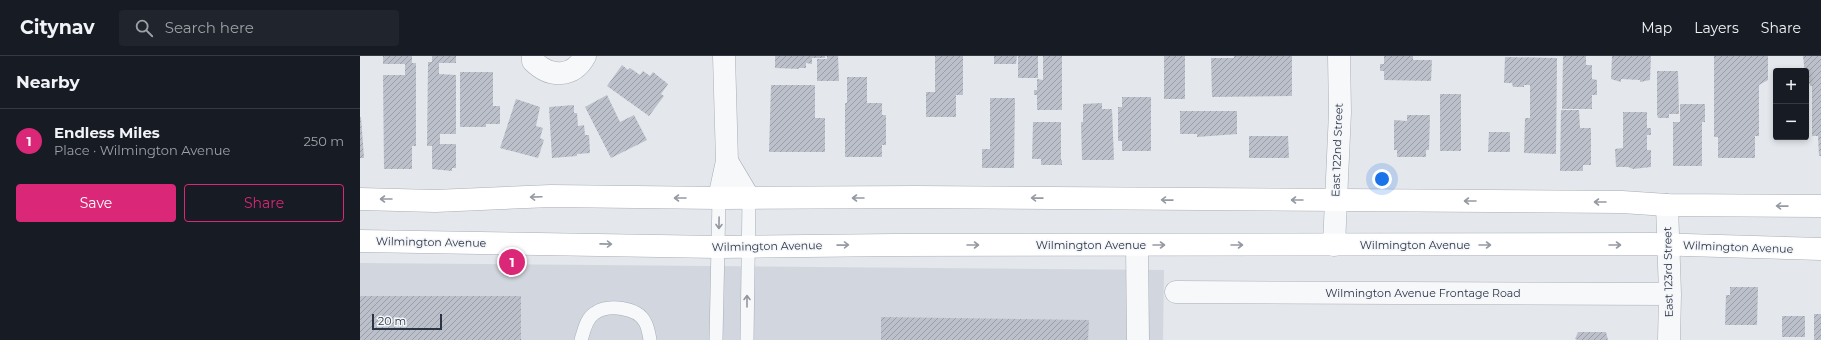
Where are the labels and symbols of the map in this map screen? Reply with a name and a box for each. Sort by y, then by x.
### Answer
street label: East 122nd Street [1328,102,1346,197]
your location [1372,169,1392,189]
one-way arrow [530,193,543,201]
one-way arrow [674,194,687,202]
one-way arrow [852,194,865,202]
one-way arrow [1031,194,1044,202]
one-way arrow [380,196,393,203]
one-way arrow [1161,196,1174,203]
one-way arrow [1291,196,1304,204]
one-way arrow [1464,197,1477,205]
one-way arrow [1594,198,1607,206]
one-way arrow [1776,202,1789,210]
one-way arrow [715,216,722,229]
street label: East 123rd Street [1660,226,1676,318]
street label: Wilmington Avenue [376,234,487,250]
street label: Wilmington Avenue [712,238,823,254]
street label: Wilmington Avenue [1036,238,1147,252]
street label: Wilmington Avenue [1360,238,1471,252]
street label: Wilmington Avenue [1683,238,1794,256]
one-way arrow [599,241,612,248]
one-way arrow [836,241,849,249]
one-way arrow [966,241,979,249]
one-way arrow [1152,241,1165,249]
one-way arrow [1230,241,1243,249]
one-way arrow [1478,241,1491,249]
one-way arrow [1608,241,1621,249]
pin: 1 [499,247,525,277]
street label: Wilmington Avenue Frontage Road [1325,286,1521,300]
one-way arrow [743,295,751,308]
scale bar [372,312,442,331]

